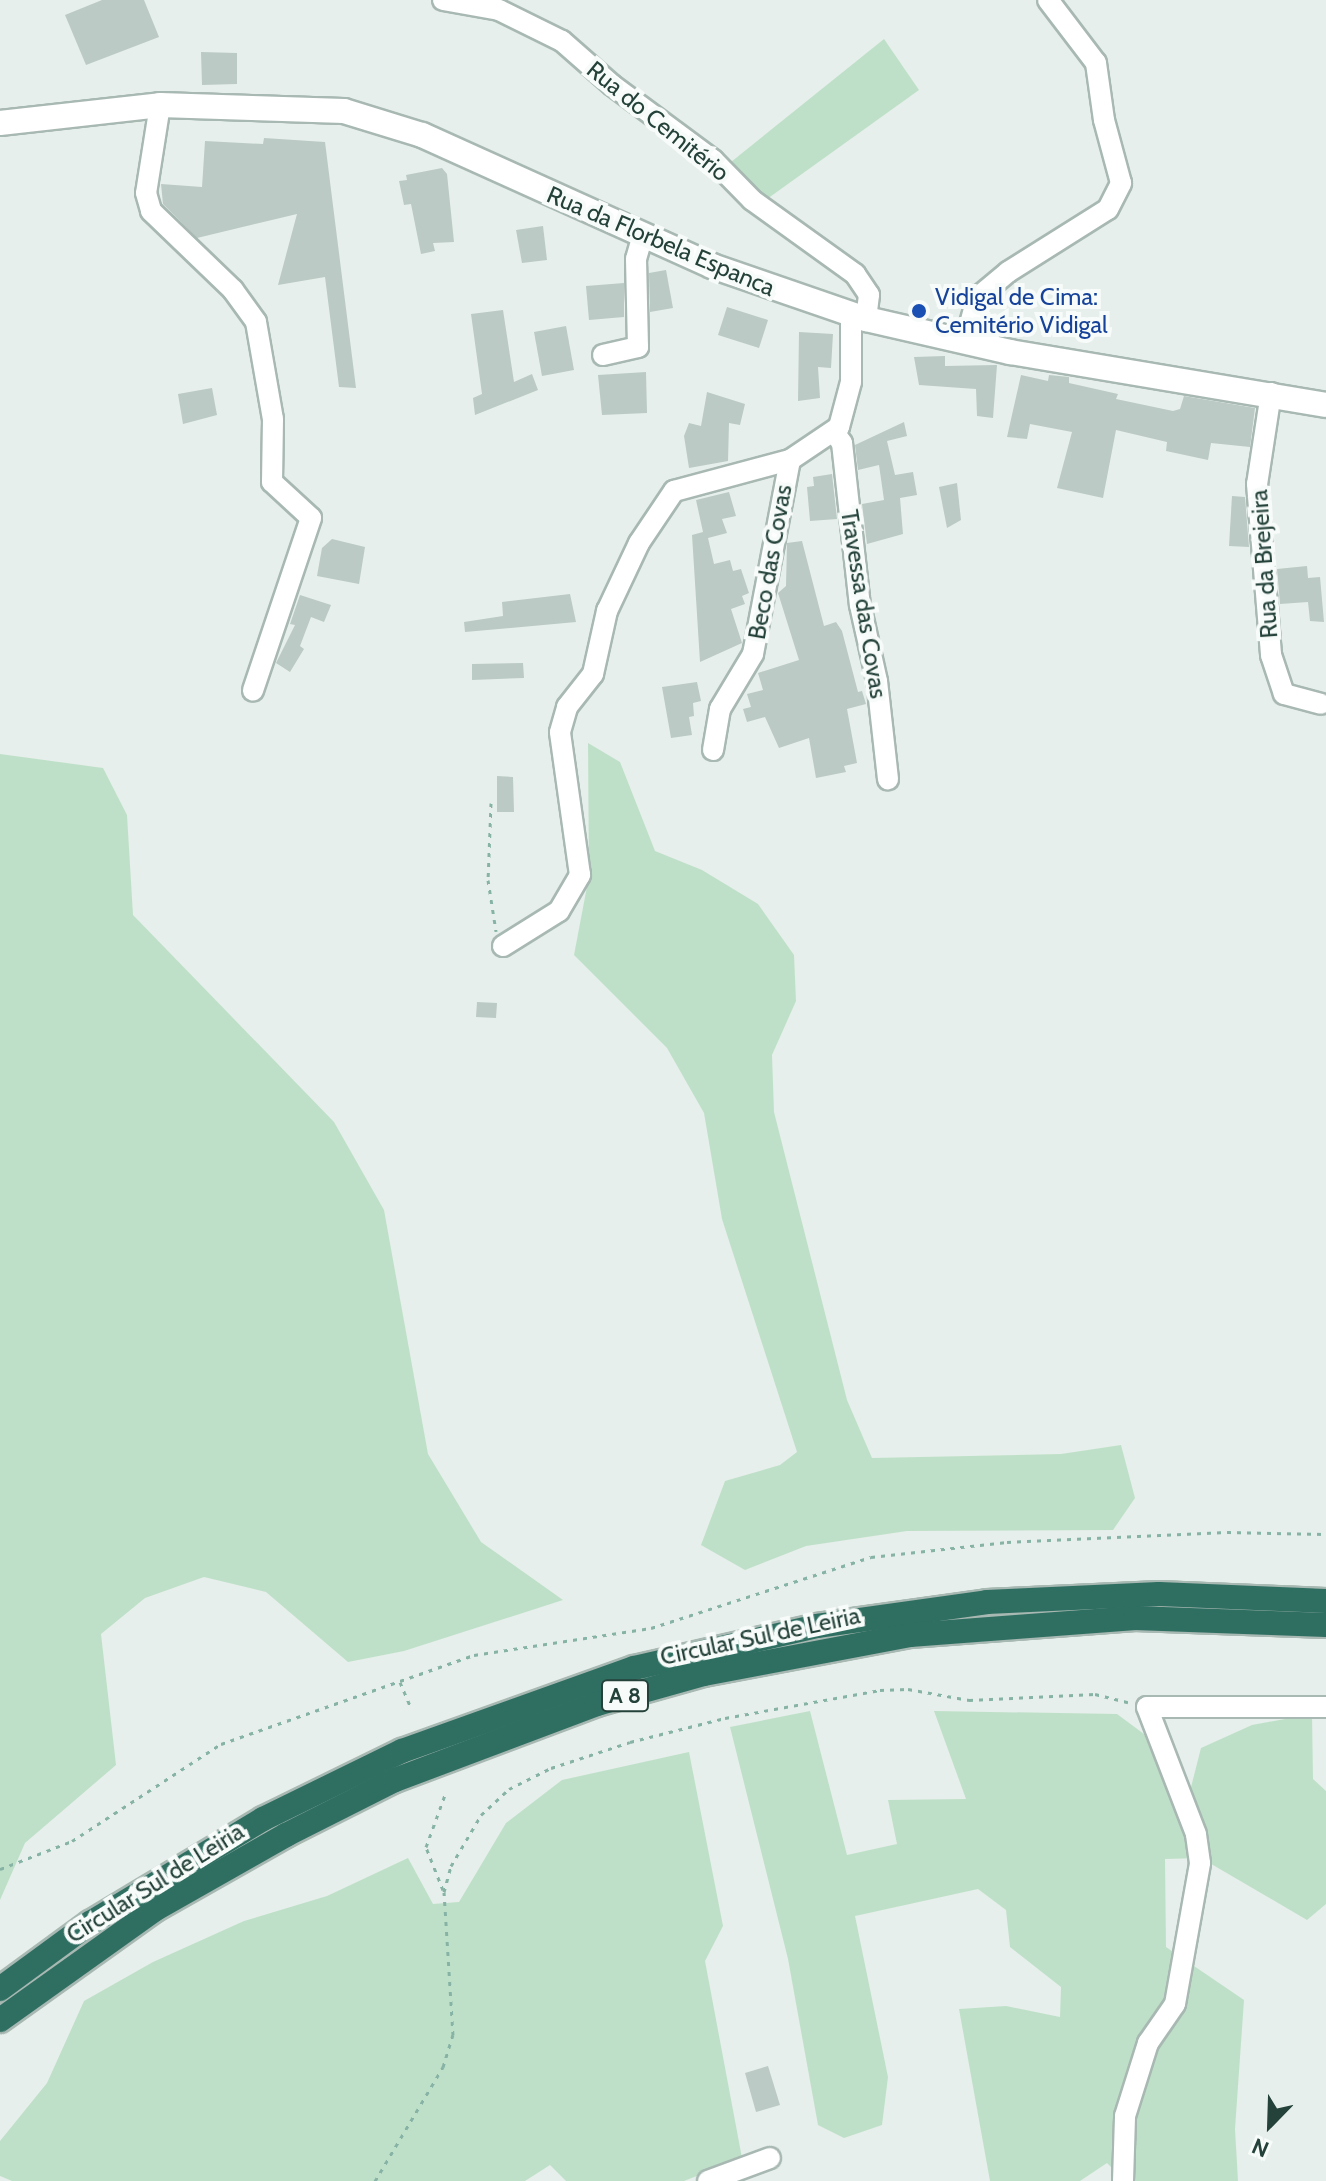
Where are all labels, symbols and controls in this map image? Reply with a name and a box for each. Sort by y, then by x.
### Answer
street label: Rua do Cemitério [581,55,735,187]
street label: Rua da Florbela Espanca [543,180,779,302]
place label: Vidigal de Cima: Cemitério Vidigal [935,283,1108,339]
marker: Vidigal de Cima: Cemitério Vidigal [910,302,928,320]
street label: Beco das Covas [742,482,798,642]
street label: Rua da Brejeira [1244,489,1284,639]
street label: Travessa das Covas [835,508,893,700]
street label: Circular Sul de Leiria [658,1601,862,1671]
road number: A 8 [601,1678,649,1714]
street label: Circular Sul de Leiria [61,1817,249,1949]
north arrow [1230,2085,1310,2165]
text: N [1248,2132,1273,2163]

